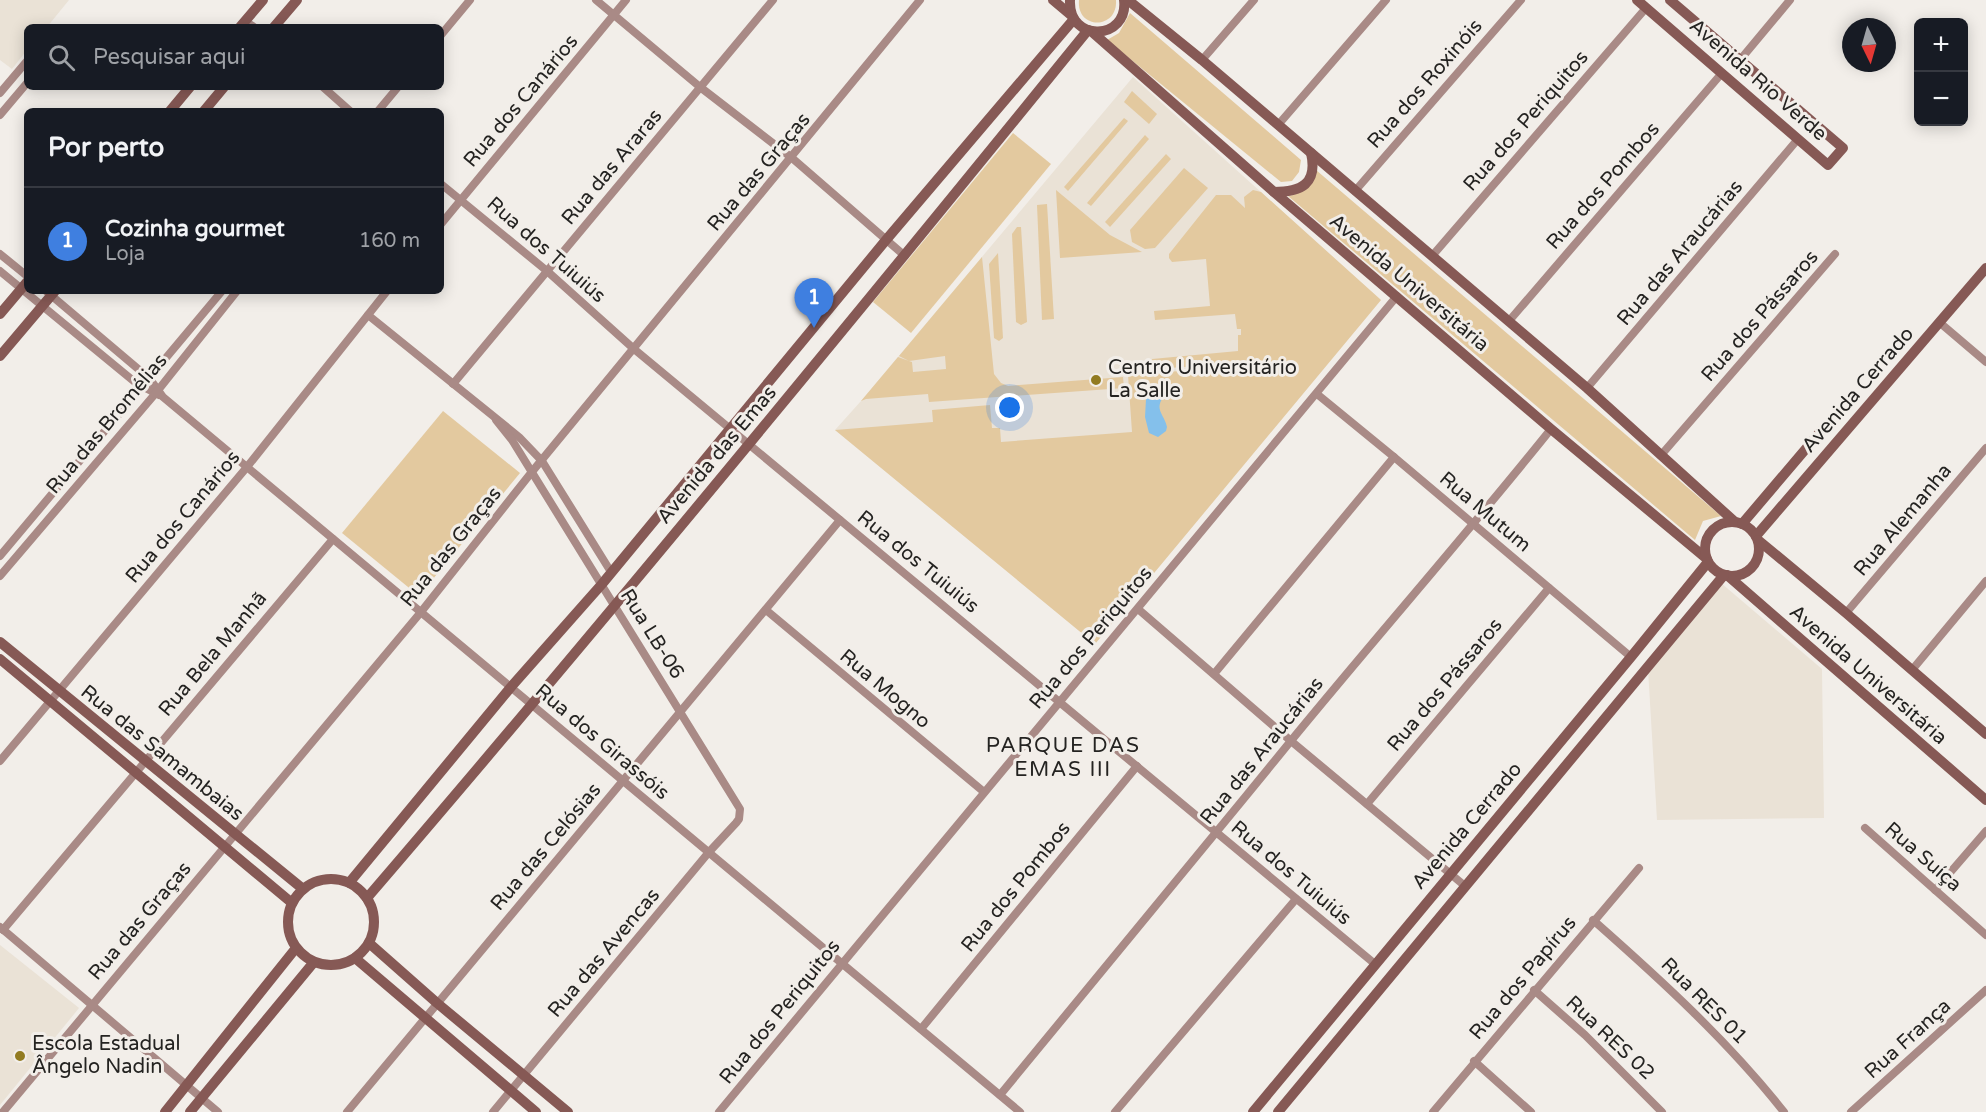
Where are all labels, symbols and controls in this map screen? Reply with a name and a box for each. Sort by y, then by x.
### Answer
street label: Avenida Rio Verde [1684,14,1832,146]
street label: Rua dos Roxinóis [1362,15,1488,153]
north arrow [1842,18,1896,72]
map controls [1914,18,1968,126]
button: + [1914,18,1968,72]
search box [24,24,444,90]
street label: Rua dos Canários [459,30,583,172]
icon: search [45,41,78,74]
text: Pesquisar aqui [93,44,245,70]
street label: Rua dos Periquitos [1458,46,1594,196]
button: − [1914,72,1968,126]
street label: Rua das Araras [557,104,667,230]
street label: Rua das Graças [703,108,815,236]
street label: Rua dos Pombos [1541,118,1665,254]
text: Por perto [48,132,164,163]
street label: Rua das Araucárias [1612,175,1748,331]
street label: Rua dos Tuiuiús [482,192,610,308]
street label: Avenida Universitária [1324,209,1494,357]
text: Cozinha gourmet [105,216,285,242]
text: 1 [61,229,74,253]
text: 160 m [359,229,420,253]
text: Loja [105,242,145,266]
street label: Rua dos Pássaros [1696,245,1824,387]
pin: 1 [794,278,834,328]
street label: Avenida Cerrado [1797,322,1919,458]
street label: Rua das Bromélias [41,349,173,499]
place label: Centro Universitário La Salle [1108,356,1297,403]
marker: Centro Universitário La Salle [1089,373,1103,387]
street label: Avenida das Emas [652,381,782,529]
your location [995,393,1024,422]
street label: Rua dos Canários [121,446,245,588]
street label: Rua Alemanha [1849,459,1957,581]
street label: Rua Mutum [1434,467,1536,557]
street label: Rua das Graças [395,482,507,612]
street label: Rua dos Tuiuiús [852,506,984,618]
street label: Rua dos Periquitos [1024,562,1158,714]
street label: Rua LB-06 [615,585,689,683]
street label: Rua Bela Manhã [154,587,272,721]
street label: Avenida Universitária [1784,600,1952,750]
street label: Rua dos Pássaros [1382,614,1508,756]
street label: Rua Mogno [835,644,935,734]
street label: Rua das Araucárias [1195,672,1329,830]
street label: Rua dos Girassóis [530,679,674,805]
street label: Rua das Samambaias [76,680,248,826]
district label: PARQUE DAS EMAS III [986,733,1140,782]
street label: Avenida Cerrado [1407,758,1527,894]
street label: Rua das Celósias [486,778,606,916]
street label: Rua dos Tuiuiús [1226,816,1356,930]
street label: Rua dos Pombos [956,817,1076,957]
street label: Rua Suíça [1880,817,1966,897]
street label: Rua das Graças [84,857,196,985]
street label: Rua das Avencas [543,884,665,1022]
street label: Rua dos Papírus [1464,911,1582,1045]
street label: Rua dos Periquitos [714,935,846,1089]
street label: Rua RES 01 [1656,953,1752,1049]
street label: Rua RES 02 [1561,991,1659,1085]
street label: Rua França [1860,994,1956,1084]
place label: Escola Estadual Ângelo Nadin [32,1032,180,1079]
marker: Escola Estadual Ângelo Nadin [13,1049,27,1063]

